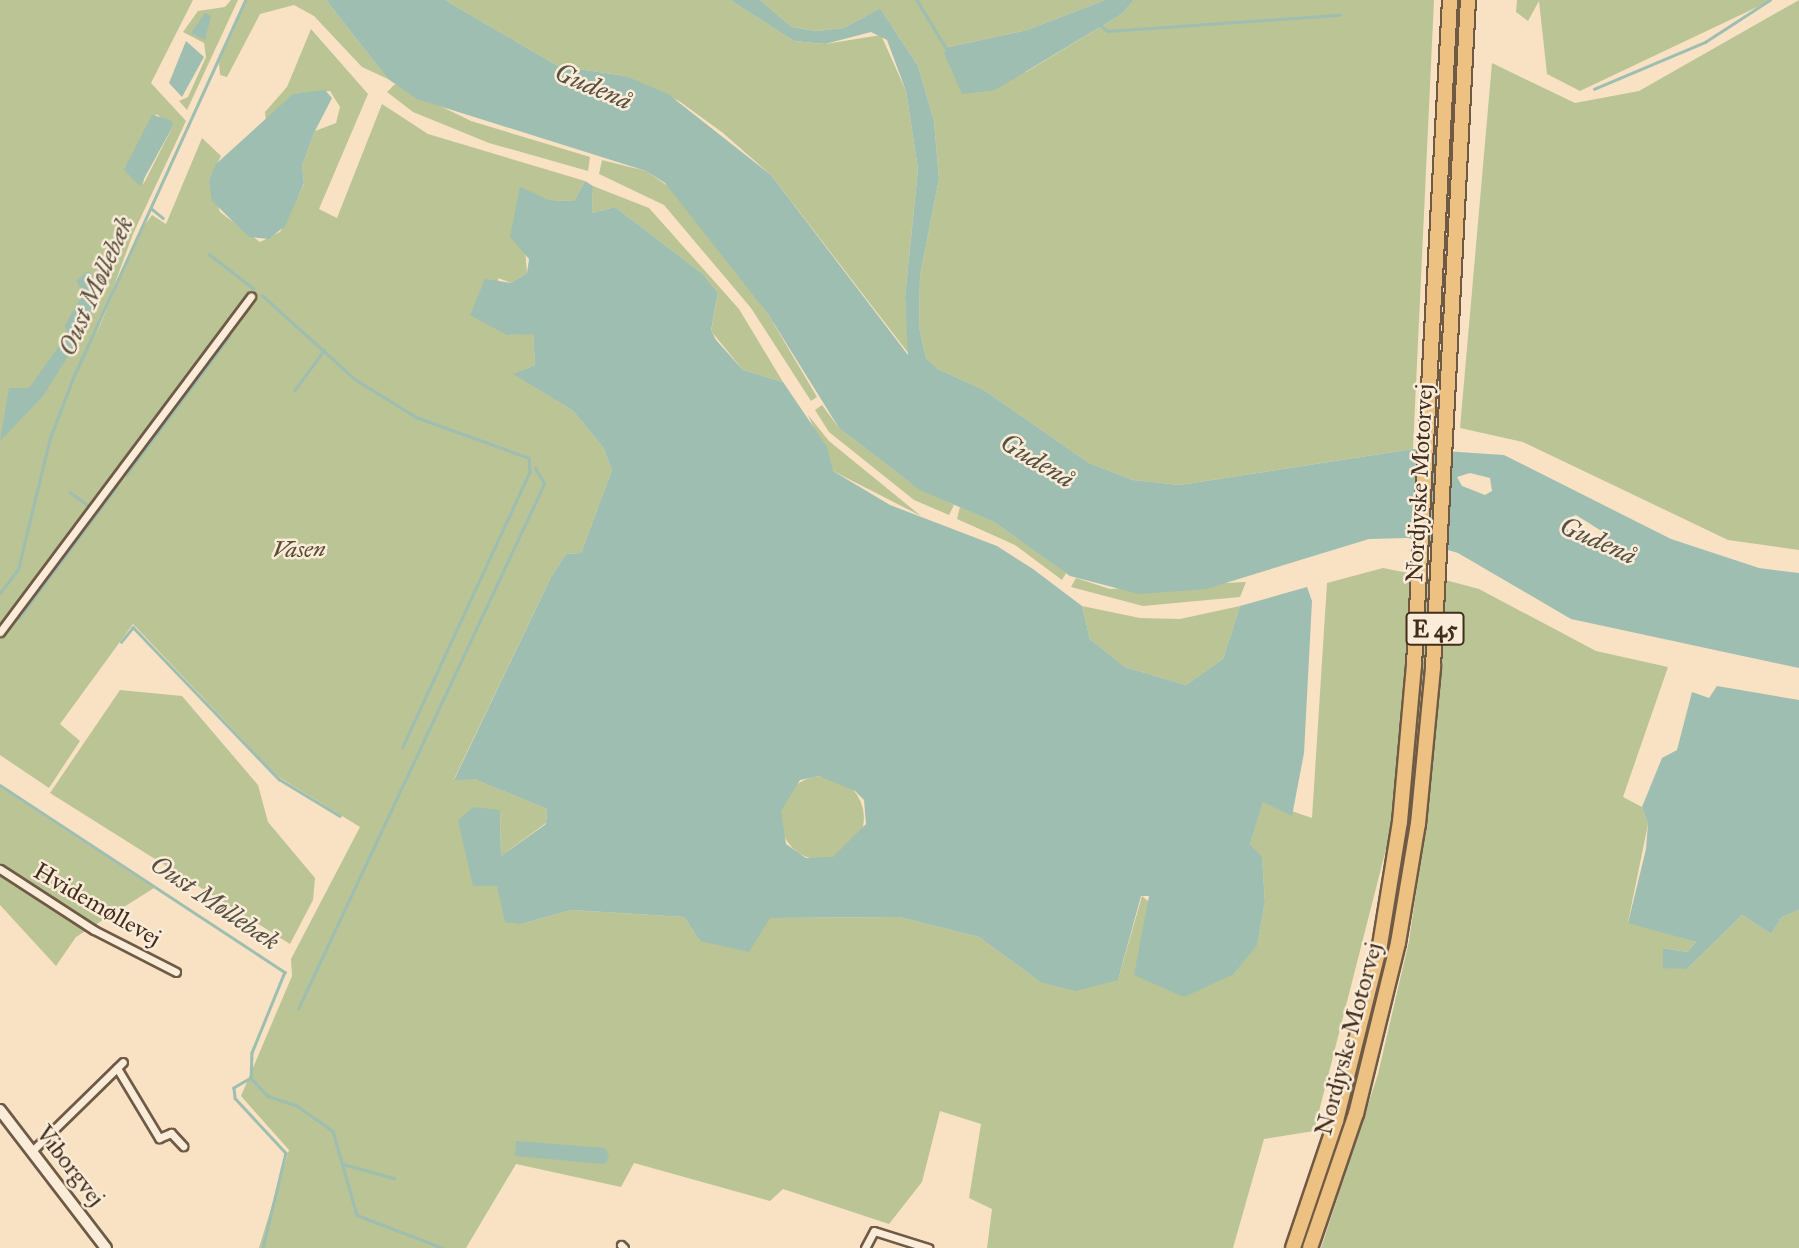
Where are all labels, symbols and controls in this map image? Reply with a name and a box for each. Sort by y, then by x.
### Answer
water label: Gudenå [550,57,636,117]
water label: Oust Møllebæk [52,212,140,360]
street label: Nordjyske Motorvej [1400,383,1440,583]
water label: Gudenå [994,427,1080,495]
water label: Gudenå [1555,510,1641,572]
park label: Vasen [272,536,326,564]
road number: E 45 [1405,610,1465,649]
water label: Oust Møllebæk [145,849,285,957]
street label: Hvidemøllevej [28,857,166,953]
street label: Nordjyske Motorvej [1309,939,1389,1139]
street label: Viborgvej [29,1120,111,1212]

